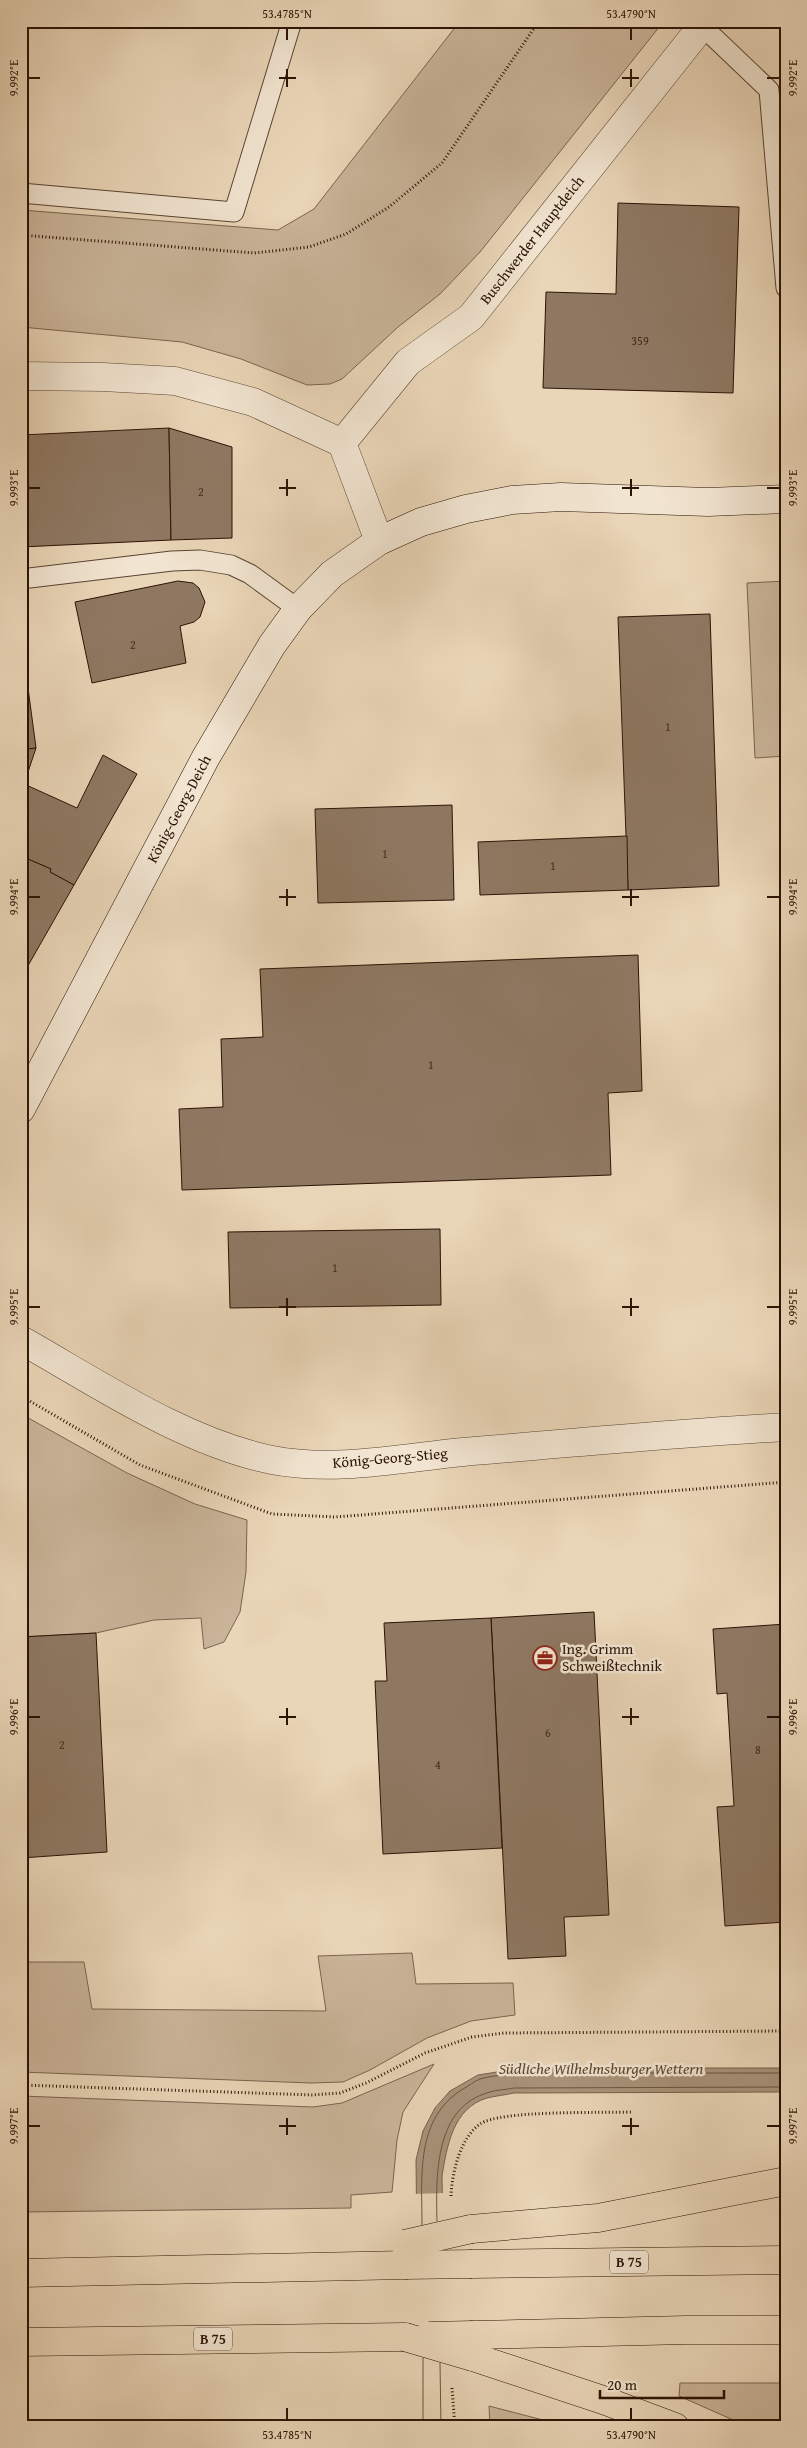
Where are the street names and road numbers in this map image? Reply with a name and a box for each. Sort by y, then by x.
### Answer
street label: Buschwerder Hauptdeich [475,171,589,308]
street label: König-Georg-Deich [141,751,216,866]
street label: König-Georg-Stieg [332,1442,449,1473]
road number: B 75 [610,2250,648,2274]
road number: B 75 [194,2328,232,2350]

